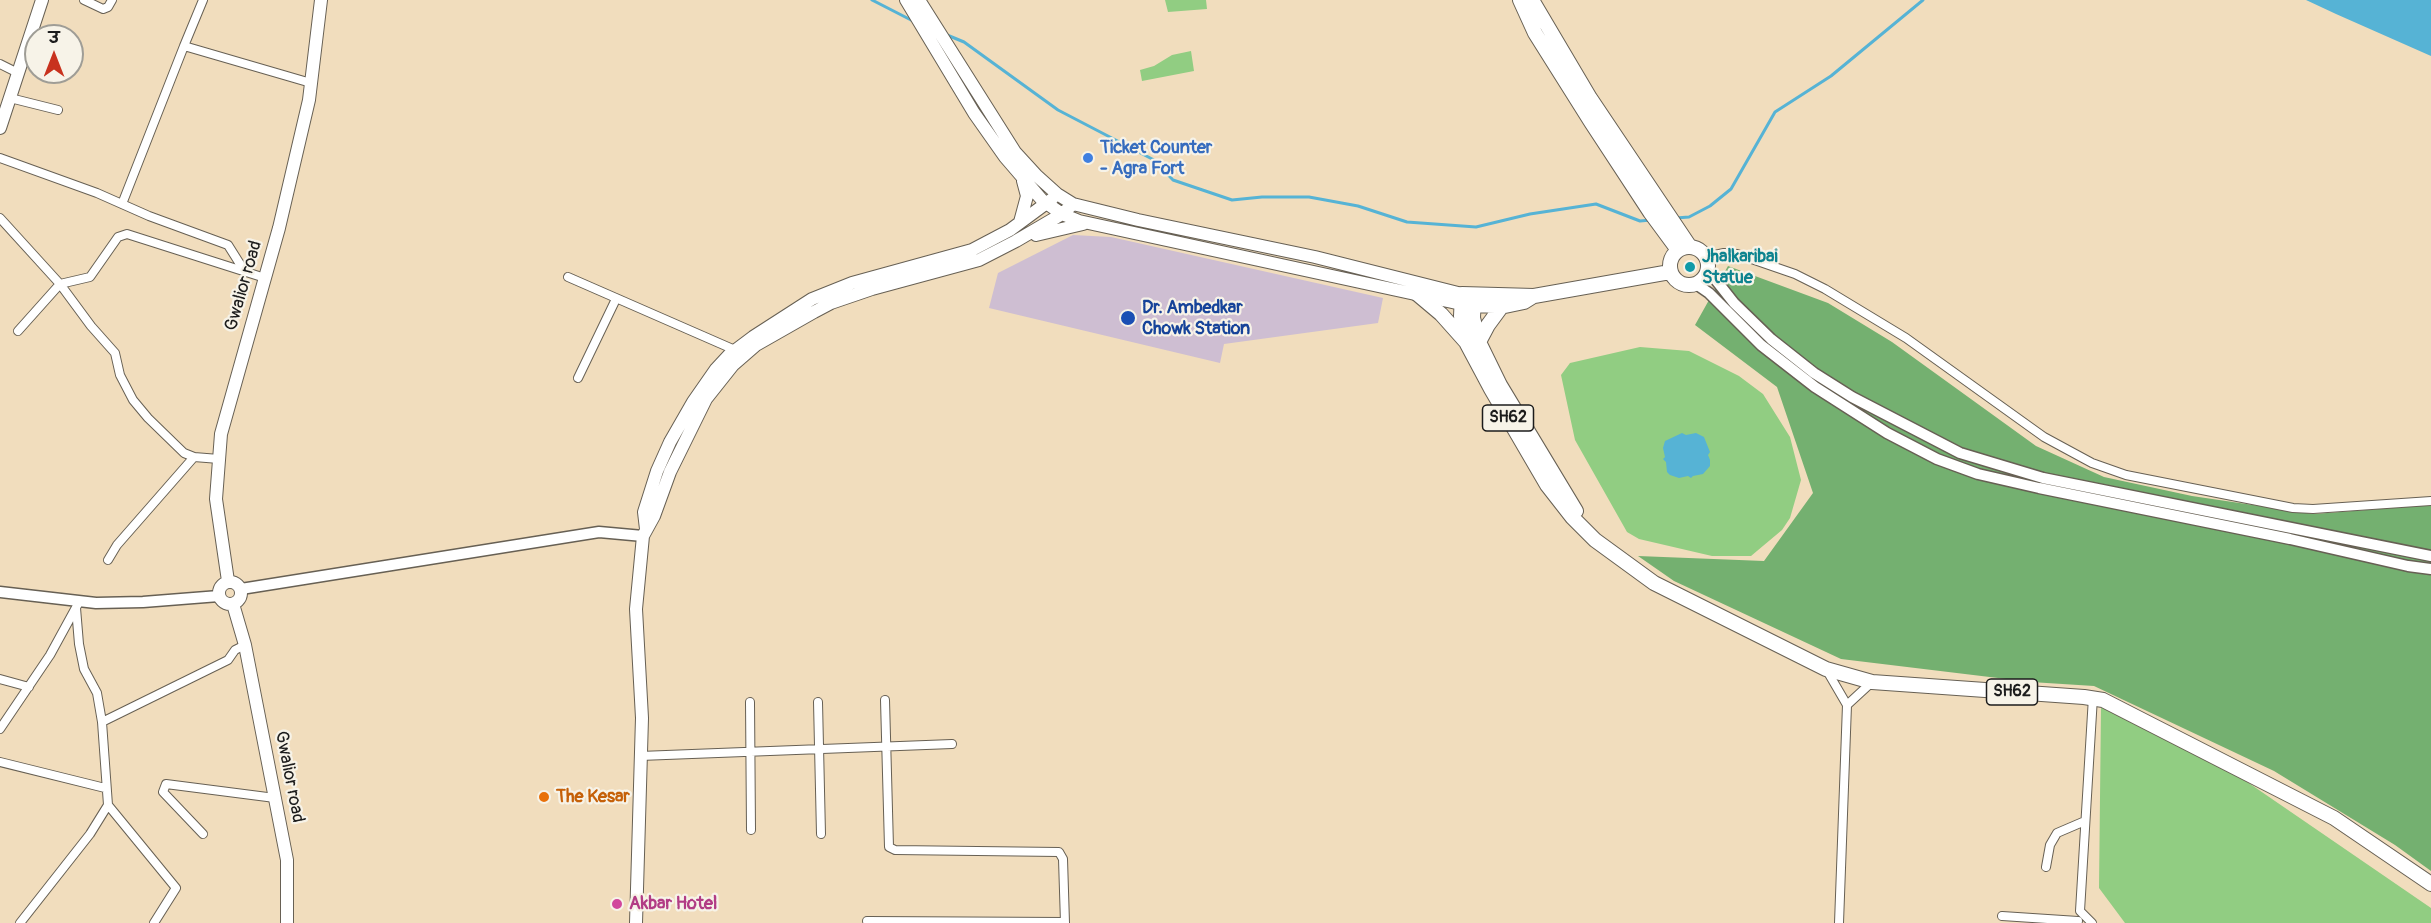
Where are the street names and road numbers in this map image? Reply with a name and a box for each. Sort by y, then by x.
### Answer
street label: Gwalior road [221,238,267,334]
road number: SH62 [1482,405,1534,431]
road number: SH62 [1986,679,2038,705]
street label: Gwalior road [270,729,308,825]

